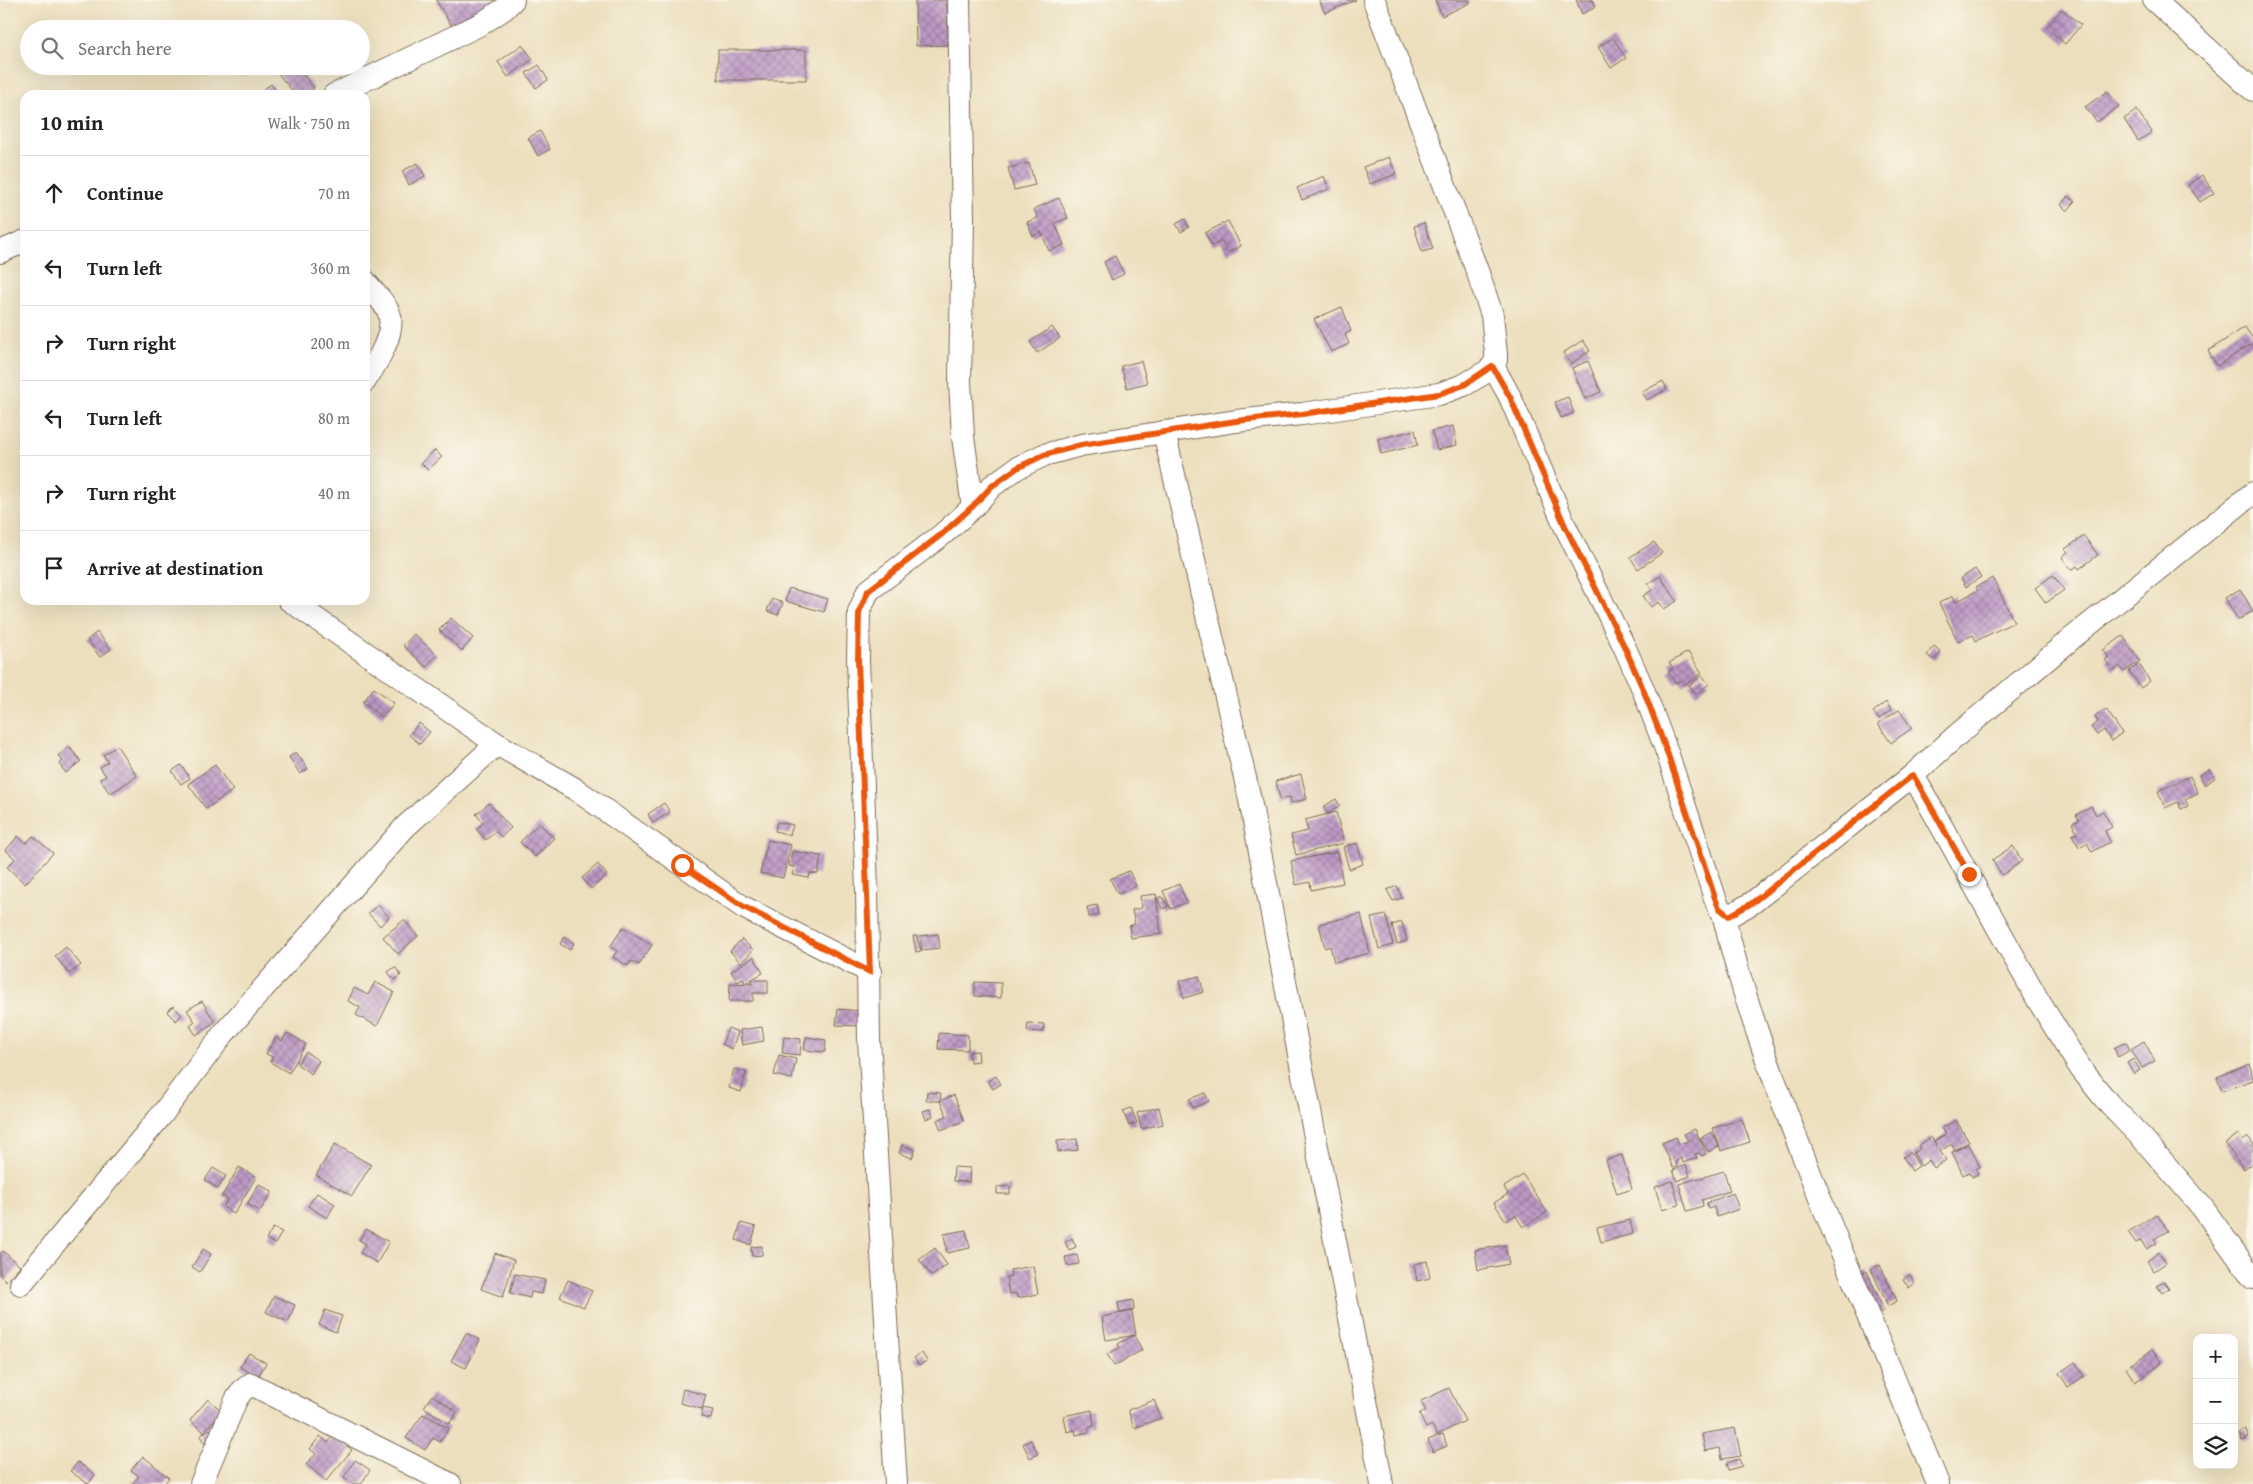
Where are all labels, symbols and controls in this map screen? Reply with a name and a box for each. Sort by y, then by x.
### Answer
search box [20,20,370,75]
icon: search [38,34,66,62]
text: Search here [78,34,172,62]
text: 10 min [40,107,103,138]
text: Walk · 750 m [267,111,350,135]
icon: ahead [40,179,68,207]
text: Continue [87,179,164,207]
text: 70 m [318,181,350,205]
icon: left [40,254,68,282]
text: Turn left [87,254,162,282]
text: 360 m [310,256,350,280]
icon: right [40,329,68,357]
text: Turn right [87,329,176,357]
text: 200 m [310,331,350,355]
icon: left [40,404,68,432]
text: Turn left [87,404,162,432]
text: 80 m [318,406,350,430]
icon: right [40,479,68,507]
text: Turn right [87,479,176,507]
text: 40 m [318,481,350,505]
icon: arrive [40,554,68,582]
text: Arrive at destination [87,554,263,582]
route start [671,854,694,877]
route end [1958,863,1981,886]
map controls [2193,1334,2238,1469]
button: + [2193,1334,2238,1379]
button: − [2193,1379,2238,1424]
button: layers [2193,1424,2238,1469]

